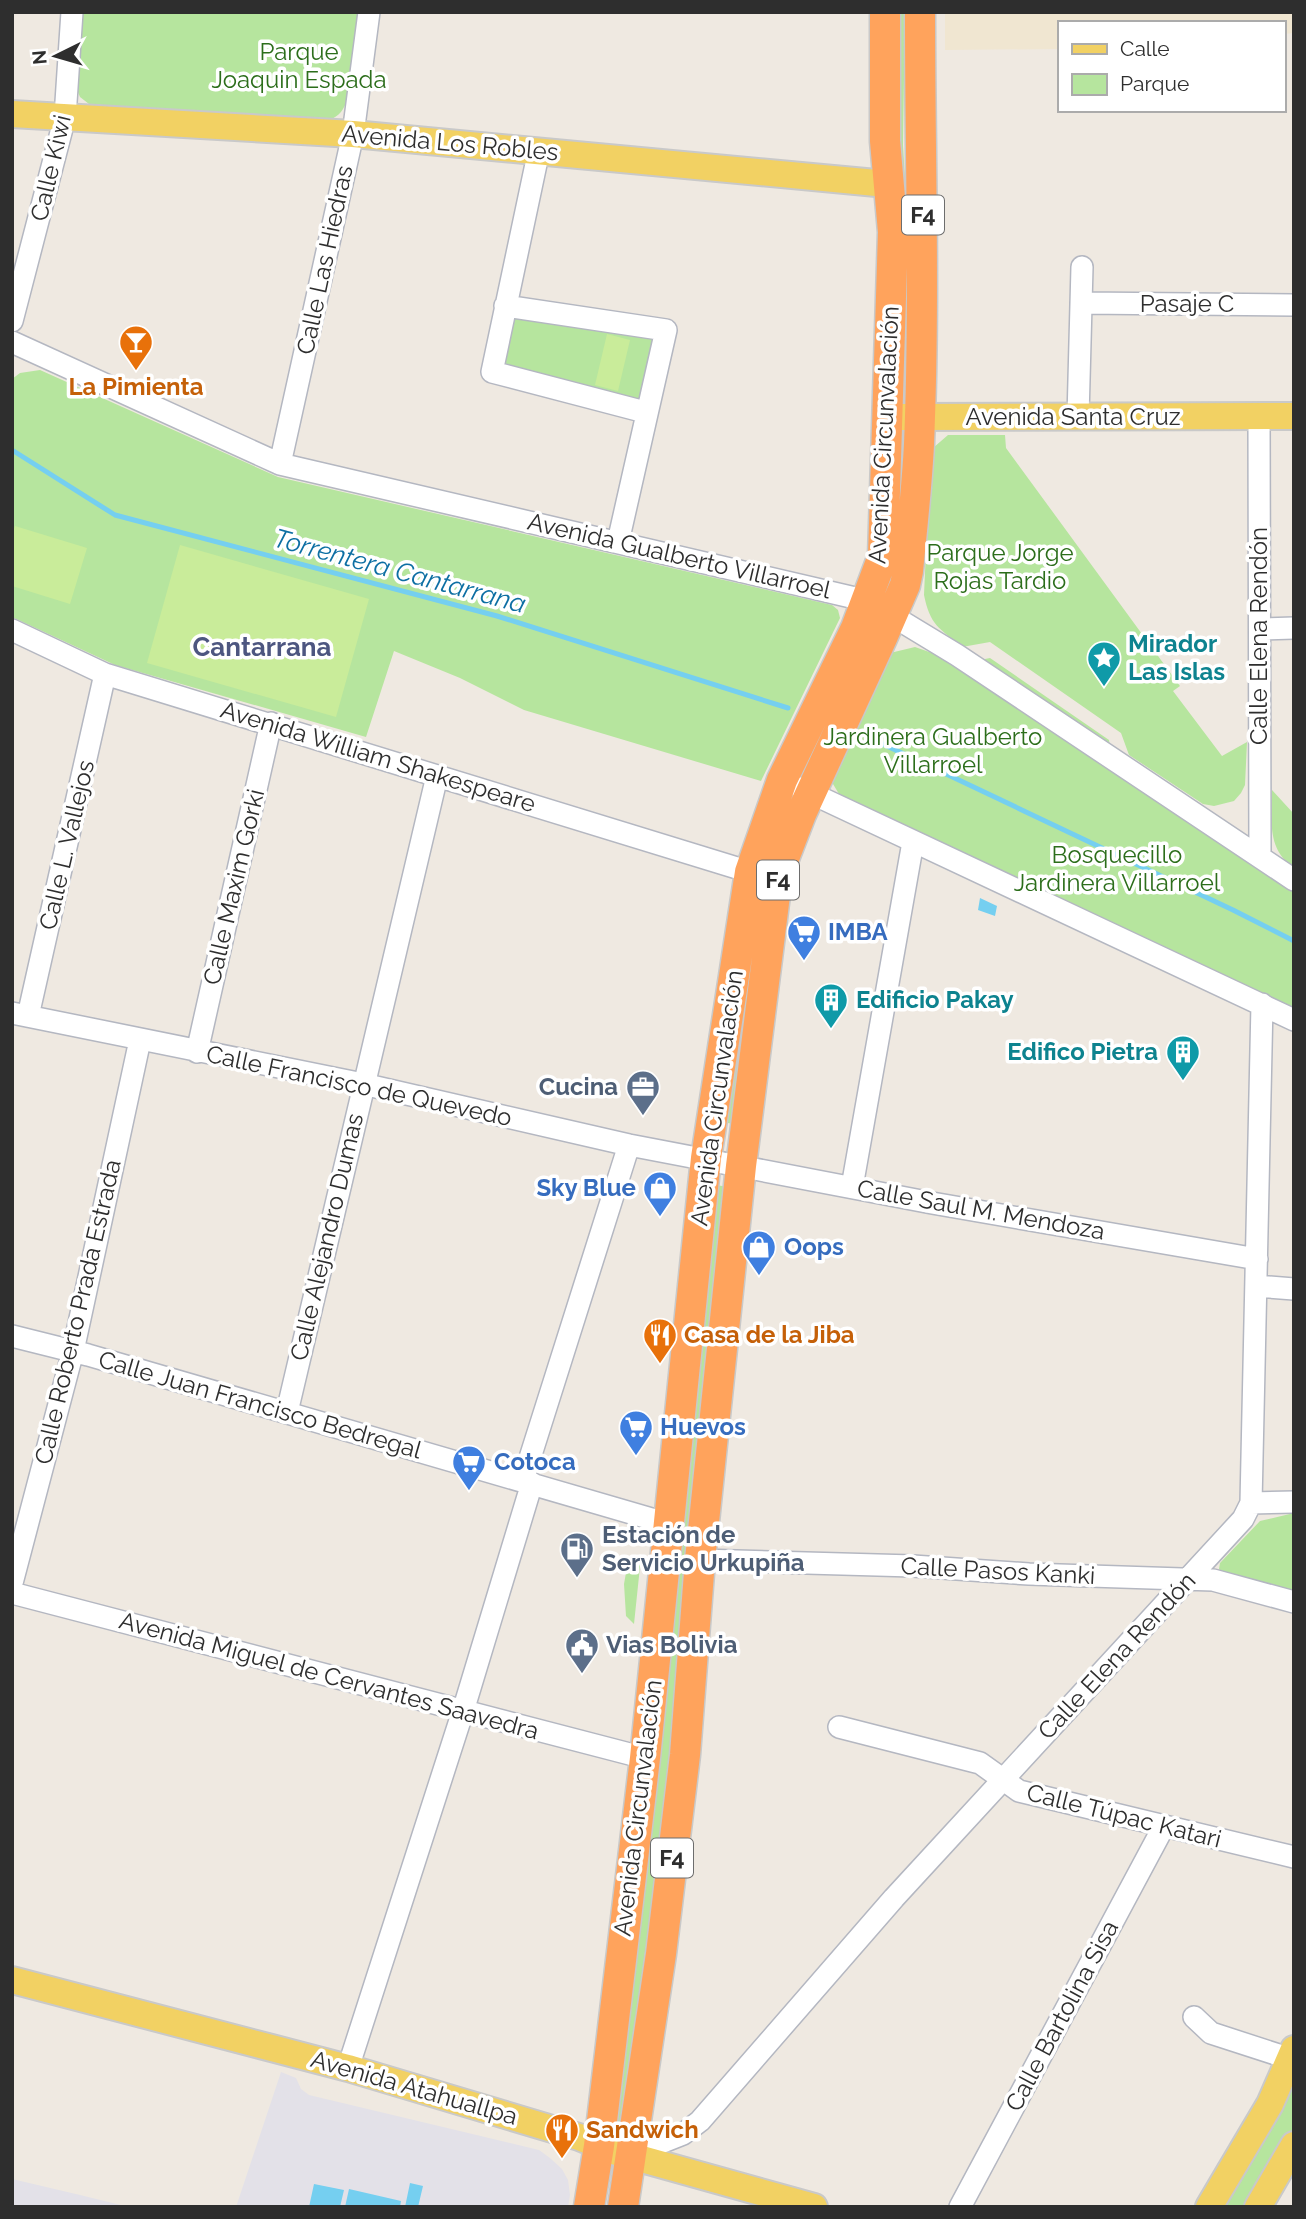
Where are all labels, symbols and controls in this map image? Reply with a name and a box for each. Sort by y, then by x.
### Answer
north arrow [21,21,91,91]
legend [1058,21,1285,112]
text: Calle [1120,36,1170,61]
park label: Parque Joaquin Espada [211,37,387,94]
text: N [27,49,51,66]
text: Parque [1120,71,1189,96]
street label: Calle Kiwi [24,112,77,224]
street label: Avenida Los Robles [340,119,560,166]
street label: Calle Las Hiedras [290,163,359,357]
road number: F4 [902,196,944,234]
street label: Pasaje C [1140,289,1234,318]
street label: Avenida Circunvalación [862,305,905,565]
bar icon: La Pimienta [117,323,155,372]
place label: La Pimienta [69,372,204,401]
street label: Avenida Santa Cruz [966,402,1180,431]
street label: Avenida Gualberto Villarroel [525,507,834,605]
water label: Torrentera Cantarrana [271,523,529,619]
street label: Calle Elena Rendón [1244,527,1273,745]
park label: Parque Jorge Rojas Tardio [926,538,1074,595]
place label: Mirador Las Islas [1128,629,1225,686]
district label: Cantarrana [193,632,332,662]
place icon: Mirador Las Islas [1085,639,1123,688]
street label: Avenida William Shakespeare [217,695,539,818]
park label: Jardinera Gualberto Villarroel [824,722,1042,779]
street label: Calle L. Vallejos [33,757,100,933]
street label: Calle Maxim Gorki [197,786,270,988]
park label: Bosquecillo Jardinera Villarroel [1014,840,1221,897]
road number: F4 [757,860,799,900]
supermarket icon: IMBA [785,913,823,962]
place label: IMBA [828,917,889,946]
street label: Avenida Circunvalación [684,968,749,1228]
building icon: Edificio Pakay [812,981,850,1030]
place label: Edificio Pakay [856,985,1014,1014]
building icon: Edifico Pietra [1164,1033,1202,1082]
place label: Edifico Pietra [1007,1037,1158,1066]
street label: Calle Francisco de Quevedo [204,1039,515,1132]
office icon: Cucina [624,1068,662,1117]
place label: Cucina [539,1072,618,1101]
street label: Calle Alejandro Dumas [284,1110,369,1363]
street label: Calle Roberto Prada Estrada [28,1157,127,1467]
shop icon: Sky Blue [641,1169,679,1218]
place label: Sky Blue [536,1173,636,1202]
street label: Calle Saul M. Mendoza [855,1173,1107,1246]
shop icon: Oops [740,1228,778,1277]
place label: Oops [784,1232,844,1261]
restaurant icon: Casa de la Jiba [641,1316,679,1365]
place label: Casa de la Jiba [684,1320,855,1349]
street label: Calle Juan Francisco Bedregal [95,1344,425,1465]
supermarket icon: Huevos [617,1408,655,1457]
place label: Huevos [660,1412,746,1441]
supermarket icon: Cotoca [450,1443,488,1492]
place label: Cotoca [494,1447,576,1476]
place label: Estación de Servicio Urkupiña [602,1520,805,1577]
fuel station icon: Estación de Servicio Urkupiña [558,1530,596,1579]
street label: Calle Pasos Kanki [900,1551,1096,1590]
street label: Calle Elena Rendón [1032,1566,1202,1745]
street label: Avenida Miguel de Cervantes Saavedra [116,1605,542,1746]
public building icon: Vias Bolivia [563,1626,601,1675]
place label: Vias Bolivia [606,1630,738,1659]
street label: Avenida Circunvalación [607,1678,668,1938]
street label: Calle Túpac Katari [1024,1777,1224,1854]
road number: F4 [651,1839,693,1878]
street label: Calle Bartolina Sisa [999,1915,1124,2116]
street label: Avenida Atahuallpa [307,2044,521,2131]
restaurant icon: Sandwich [543,2111,581,2160]
place label: Sandwich [586,2115,699,2144]

